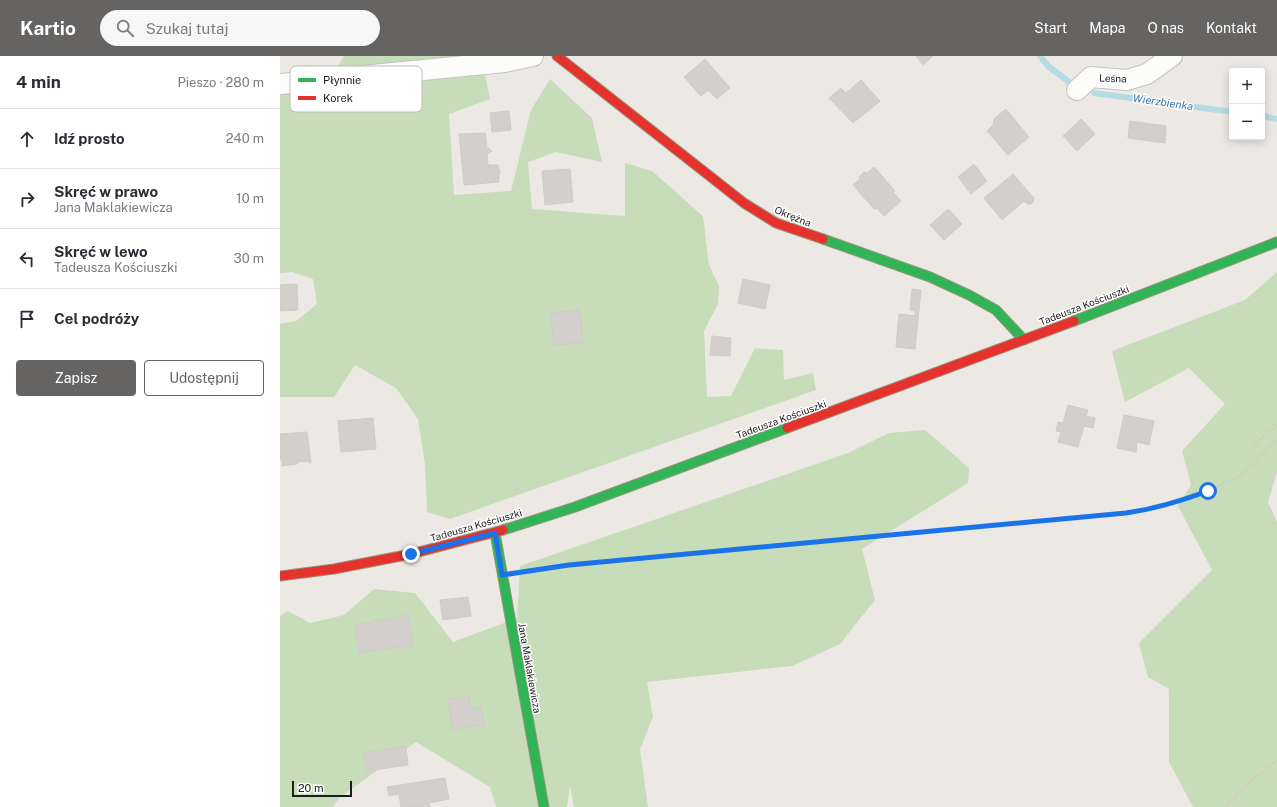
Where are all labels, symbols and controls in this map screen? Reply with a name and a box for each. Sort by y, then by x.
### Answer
search box [100,10,380,46]
text: Kartio [20,17,76,39]
icon: search [114,17,136,39]
text: Szukaj tutaj [146,20,228,37]
text: Start [1034,20,1067,36]
text: Mapa [1089,20,1125,36]
text: O nas [1147,20,1184,36]
text: Kontakt [1206,20,1257,36]
legend [290,66,422,112]
map controls [1229,68,1265,140]
button: + [1229,68,1265,104]
text: 4 min [16,72,61,92]
street label: Leśna [1099,72,1127,84]
text: Płynnie [323,74,361,86]
text: Pieszo · 280 m [178,75,264,90]
text: Korek [323,92,353,104]
water label: Wierzbienka [1132,92,1194,112]
button: − [1229,104,1265,140]
icon: ahead [16,128,38,150]
text: Idź prosto [54,130,125,147]
text: 240 m [226,131,264,146]
text: Skręć w prawo [54,183,158,200]
icon: right [16,188,38,210]
text: 10 m [236,191,264,206]
text: Jana Maklakiewicza [54,200,173,215]
street label: Okrężna [773,203,813,229]
text: Skręć w lewo [54,243,148,260]
icon: left [16,248,38,270]
text: 30 m [234,251,264,266]
text: Tadeusza Kościuszki [54,260,177,275]
street label: Tadeusza Kościuszki [1038,282,1130,328]
icon: arrive [16,308,38,330]
text: Cel podróży [54,310,139,327]
button: Zapisz [16,360,136,396]
button: Udostępnij [144,360,264,396]
street label: Tadeusza Kościuszki [734,397,828,441]
route start [1199,482,1217,500]
street label: Tadeusza Kościuszki [429,506,523,544]
route end [402,545,420,563]
street label: Jana Maklakiewicza [516,622,544,714]
scale bar [292,779,352,798]
text: 20 m [298,782,323,794]

